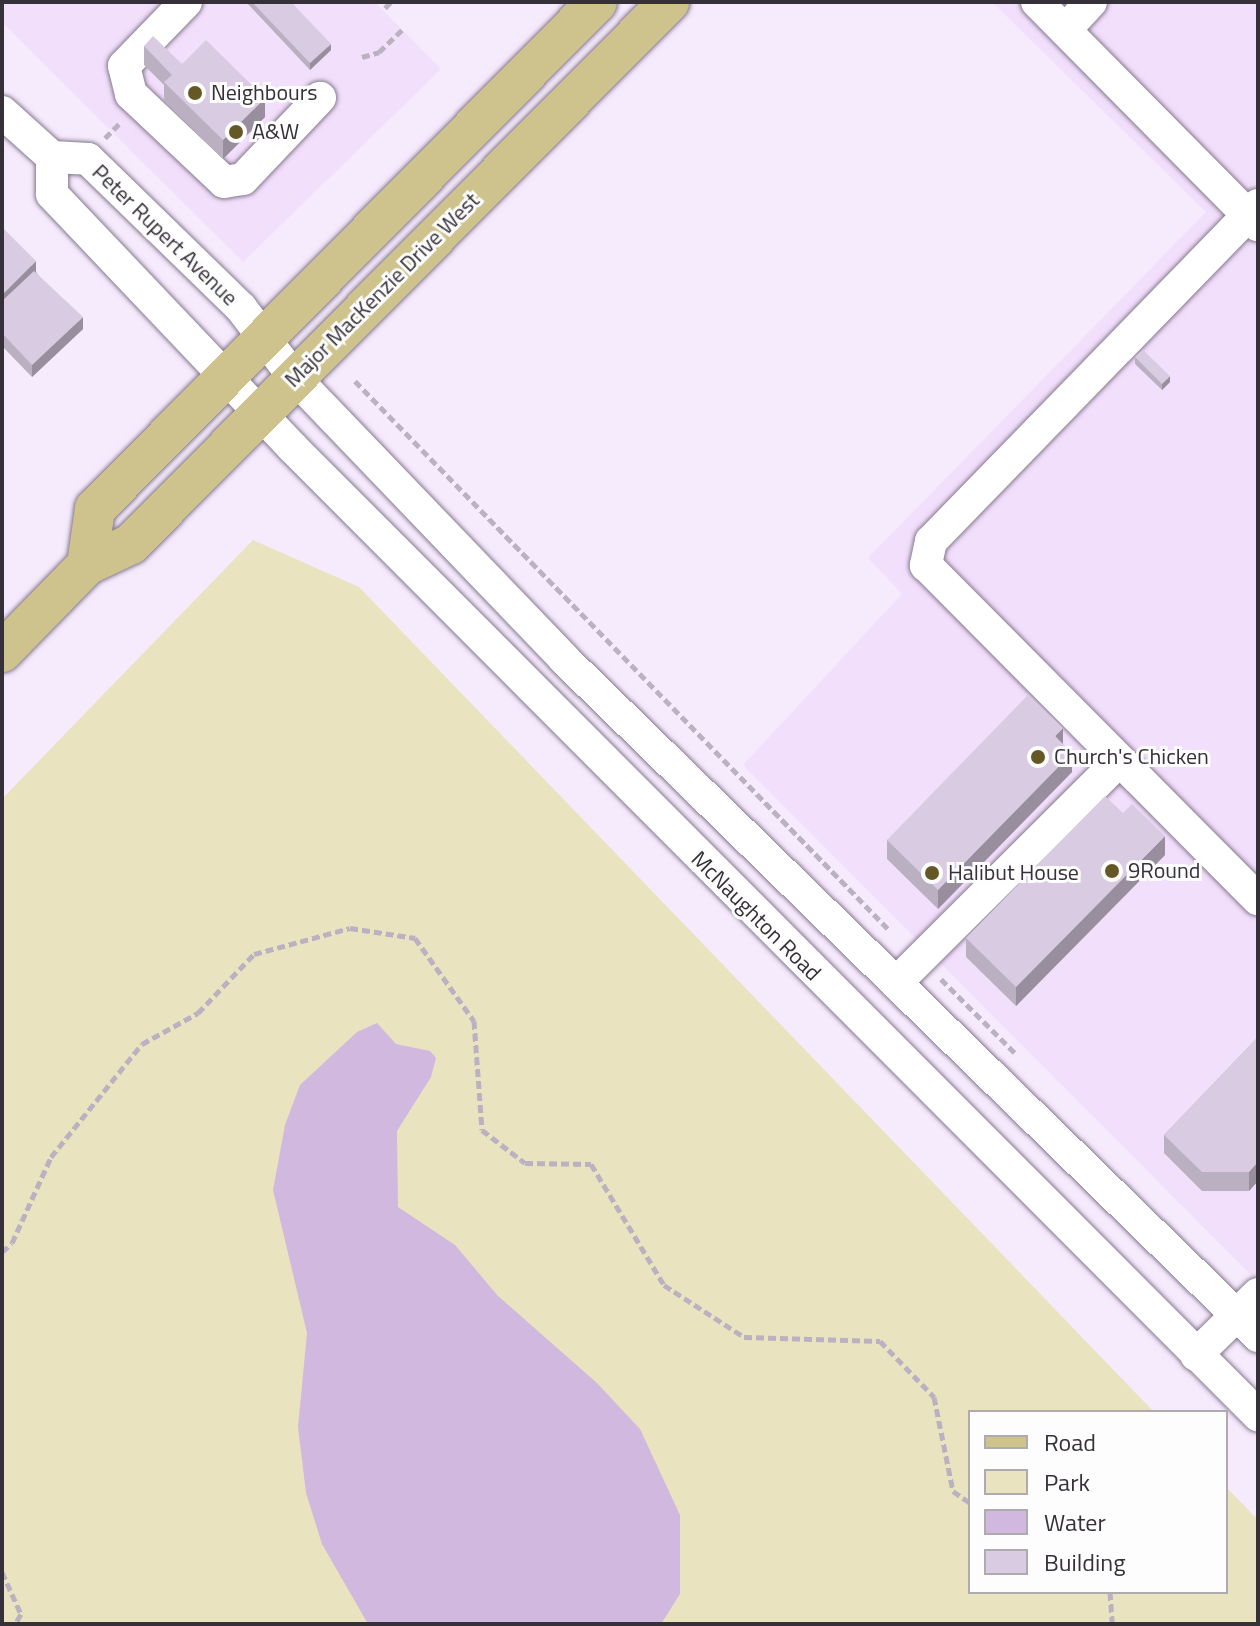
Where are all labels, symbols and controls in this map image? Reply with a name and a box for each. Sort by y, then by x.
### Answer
place label: Neighbours [211,80,318,106]
marker: Neighbours [186,84,204,102]
place label: A&W [252,119,299,145]
marker: A&W [227,123,245,141]
street label: Peter Rupert Avenue [87,159,243,311]
street label: Major MacKenzie Drive West [279,187,485,393]
place label: Church's Chicken [1054,744,1209,770]
marker: Church's Chicken [1029,748,1047,766]
street label: McNaughton Road [686,846,826,986]
place label: 9Round [1128,858,1200,884]
place label: Halibut House [948,860,1079,886]
marker: 9Round [1103,862,1121,880]
marker: Halibut House [923,864,941,882]
legend [968,1410,1228,1594]
text: Road [1044,1424,1096,1460]
text: Park [1044,1464,1090,1500]
text: Water [1044,1504,1106,1540]
text: Building [1044,1544,1126,1580]

